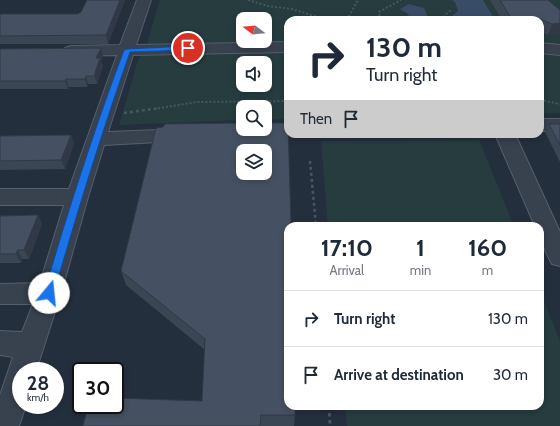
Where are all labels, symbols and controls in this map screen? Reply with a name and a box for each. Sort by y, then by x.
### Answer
north arrow [236,12,272,48]
map controls [236,12,272,180]
text: 130 m [366,30,442,64]
pin [171,31,205,65]
icon: right [300,32,352,84]
icon: arrive [177,37,199,59]
button: sound [236,56,272,92]
text: Turn right [366,64,437,86]
button: search [236,100,272,136]
icon: arrive [340,108,362,130]
text: Then [300,110,332,128]
button: layers [236,144,272,180]
text: 17:10 [321,233,373,262]
text: 1 [416,233,425,262]
text: 160 [468,233,507,262]
text: Arrival [330,262,364,278]
text: min [410,262,431,278]
text: m [482,262,493,278]
position arrow [28,272,70,314]
icon: right [300,308,322,330]
text: Turn right [334,310,395,328]
text: 130 m [488,310,528,328]
speed limit sign: 30 [72,362,124,414]
icon: arrive [300,364,322,386]
text: Arrive at destination [334,366,464,384]
text: 30 m [493,366,528,384]
text: 28 [27,371,49,395]
text: km/h [27,391,49,404]

